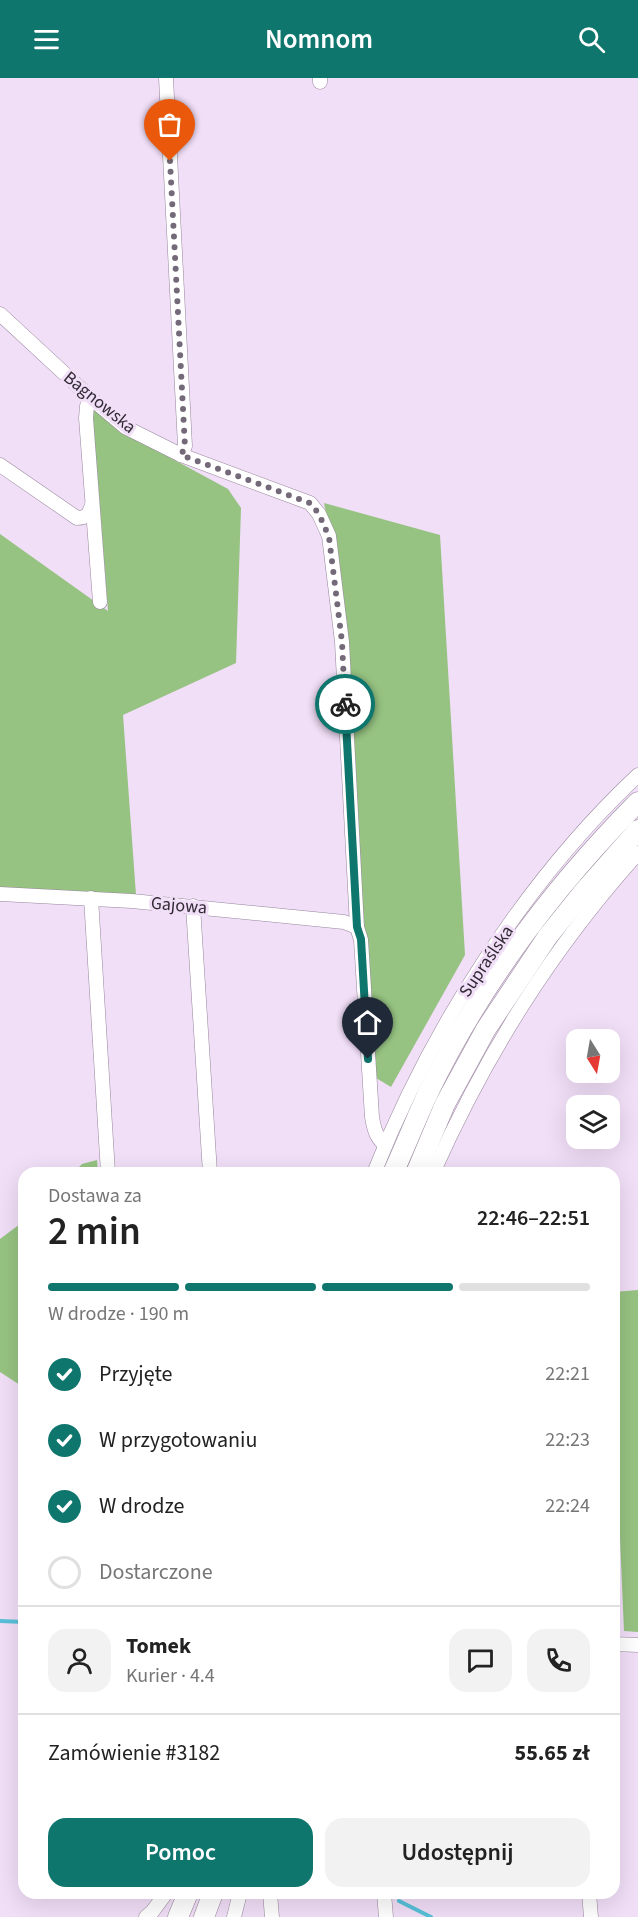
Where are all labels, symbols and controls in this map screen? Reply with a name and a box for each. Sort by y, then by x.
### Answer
text: Nomnom [265,20,373,59]
icon: menu [30,23,63,56]
icon: search [575,23,608,56]
pin [144,99,195,161]
icon: bag [153,108,186,141]
street label: Bagnowska [58,365,141,439]
courier [315,674,375,734]
icon: bike [329,688,362,721]
street label: Gajowa [150,891,208,920]
street label: Supraślska [453,920,520,1002]
pin [342,997,393,1059]
icon: home [351,1006,384,1039]
north arrow [566,1029,620,1083]
map controls [566,1029,620,1149]
button: layers [566,1095,620,1149]
text: Dostawa za [48,1182,142,1210]
text: 22:46–22:51 [477,1202,590,1234]
text: 2 min [48,1204,141,1260]
text: W drodze · 190 m [48,1300,189,1328]
icon: check [48,1358,81,1391]
text: Przyjęte [99,1358,173,1390]
text: 22:21 [545,1360,590,1388]
icon: check [48,1424,81,1457]
text: W przygotowaniu [99,1424,257,1456]
text: 22:23 [545,1426,590,1454]
icon: check [48,1490,81,1523]
text: W drodze [99,1490,185,1522]
text: 22:24 [545,1492,590,1520]
text: Dostarczone [99,1556,213,1588]
button: person [48,1629,111,1692]
button: chat [449,1629,512,1692]
button: phone [527,1629,590,1692]
text: Tomek [126,1630,191,1662]
text: Kurier · 4.4 [126,1662,215,1690]
text: Zamówienie #3182 [48,1737,220,1769]
text: 55.65 zł [515,1737,590,1769]
button: Pomoc [48,1818,313,1887]
button: Udostępnij [325,1818,590,1887]

